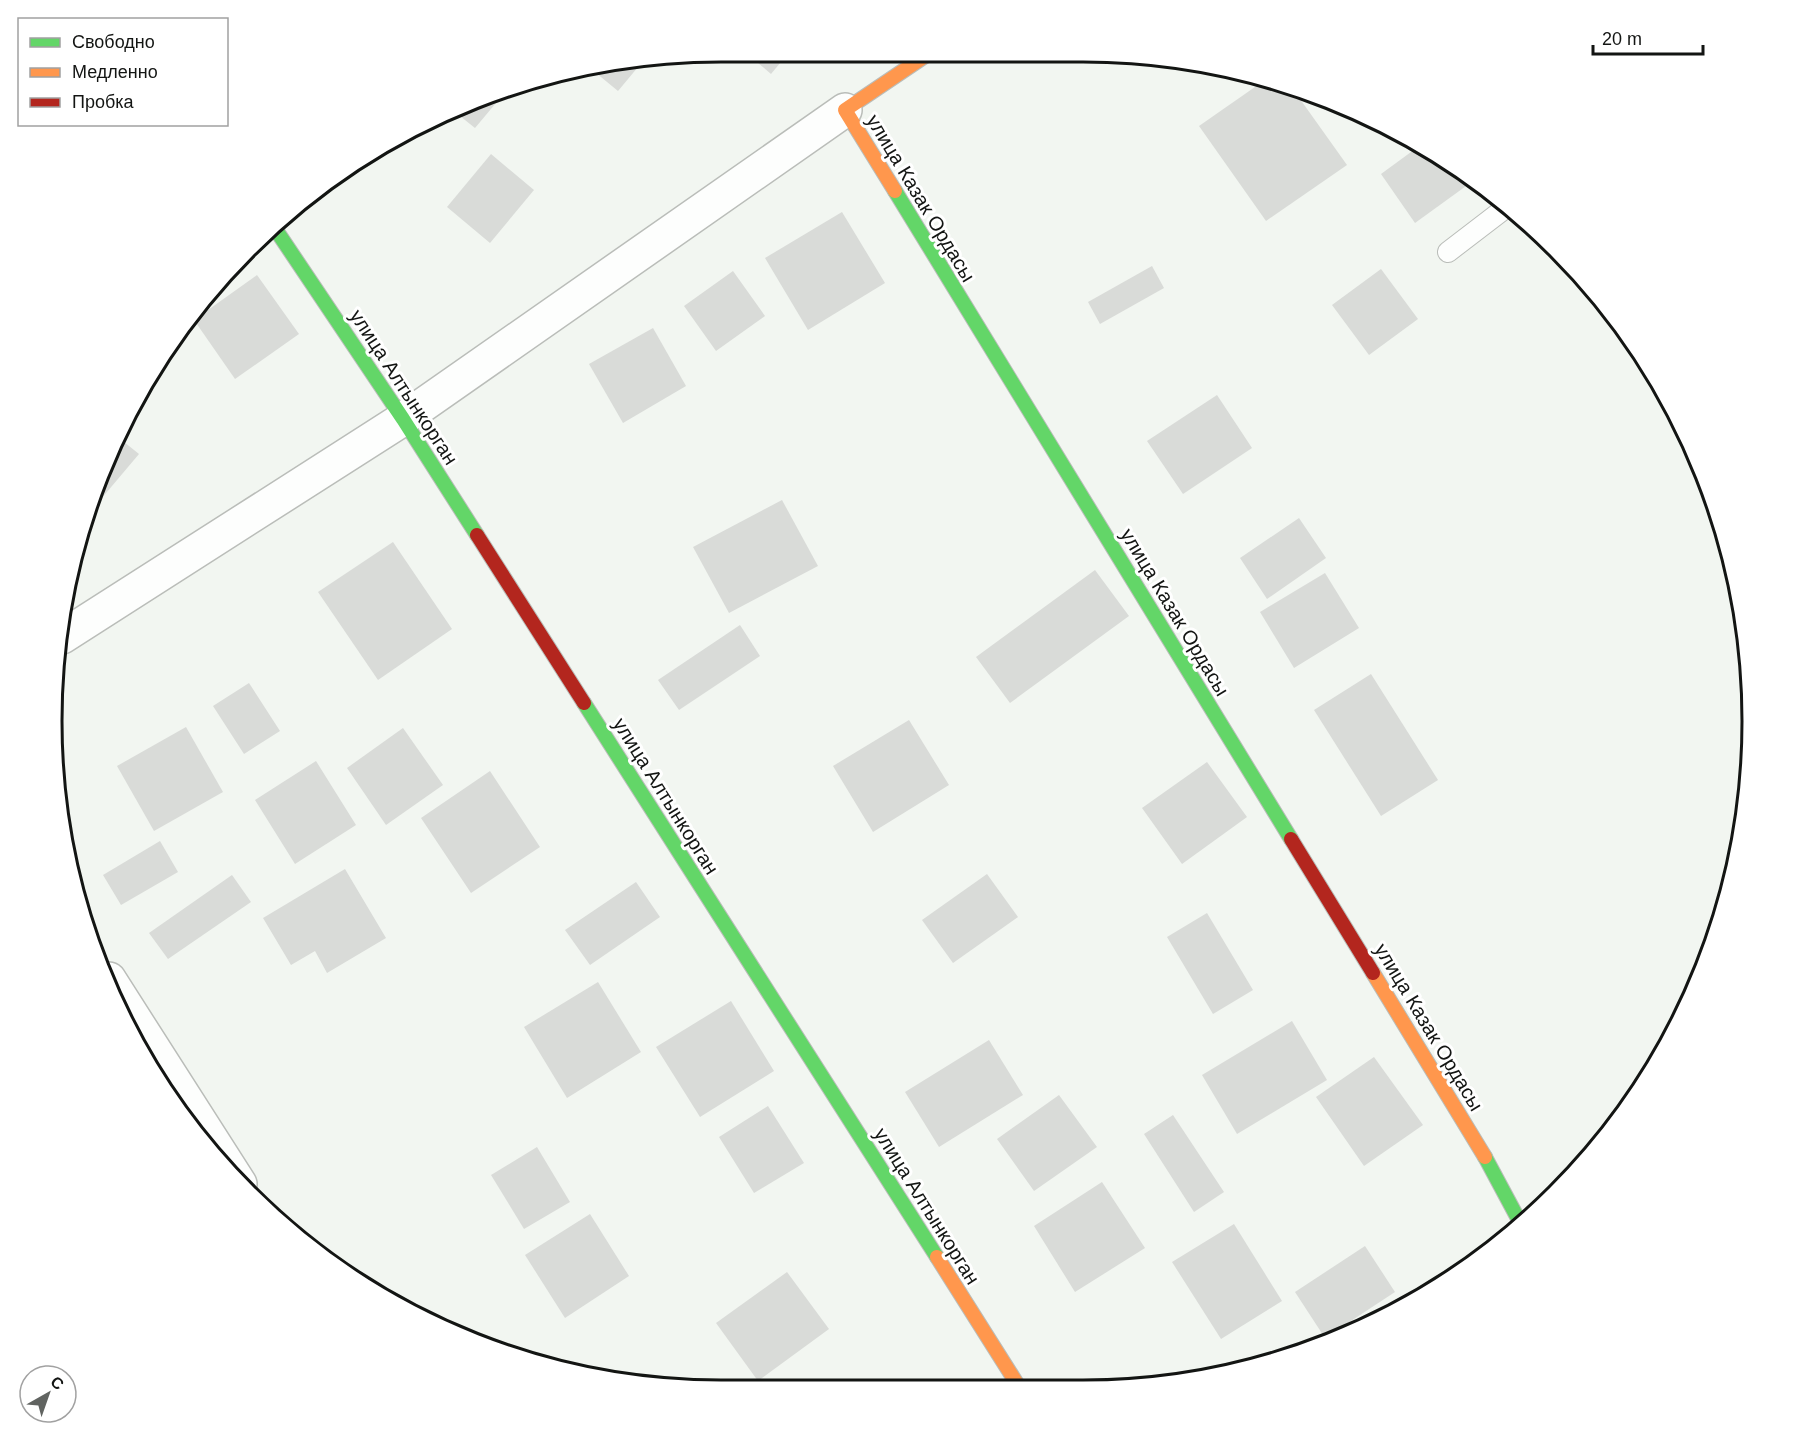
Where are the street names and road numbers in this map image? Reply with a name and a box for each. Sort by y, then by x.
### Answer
street label: улица Казак Ордасы [862,110,980,286]
street label: улица Алтынкорган [346,305,462,469]
street label: улица Казак Ордасы [1116,524,1234,700]
street label: улица Алтынкорган [609,714,723,878]
street label: улица Казак Ордасы [1370,939,1488,1115]
street label: улица Алтынкорган [870,1124,984,1288]

